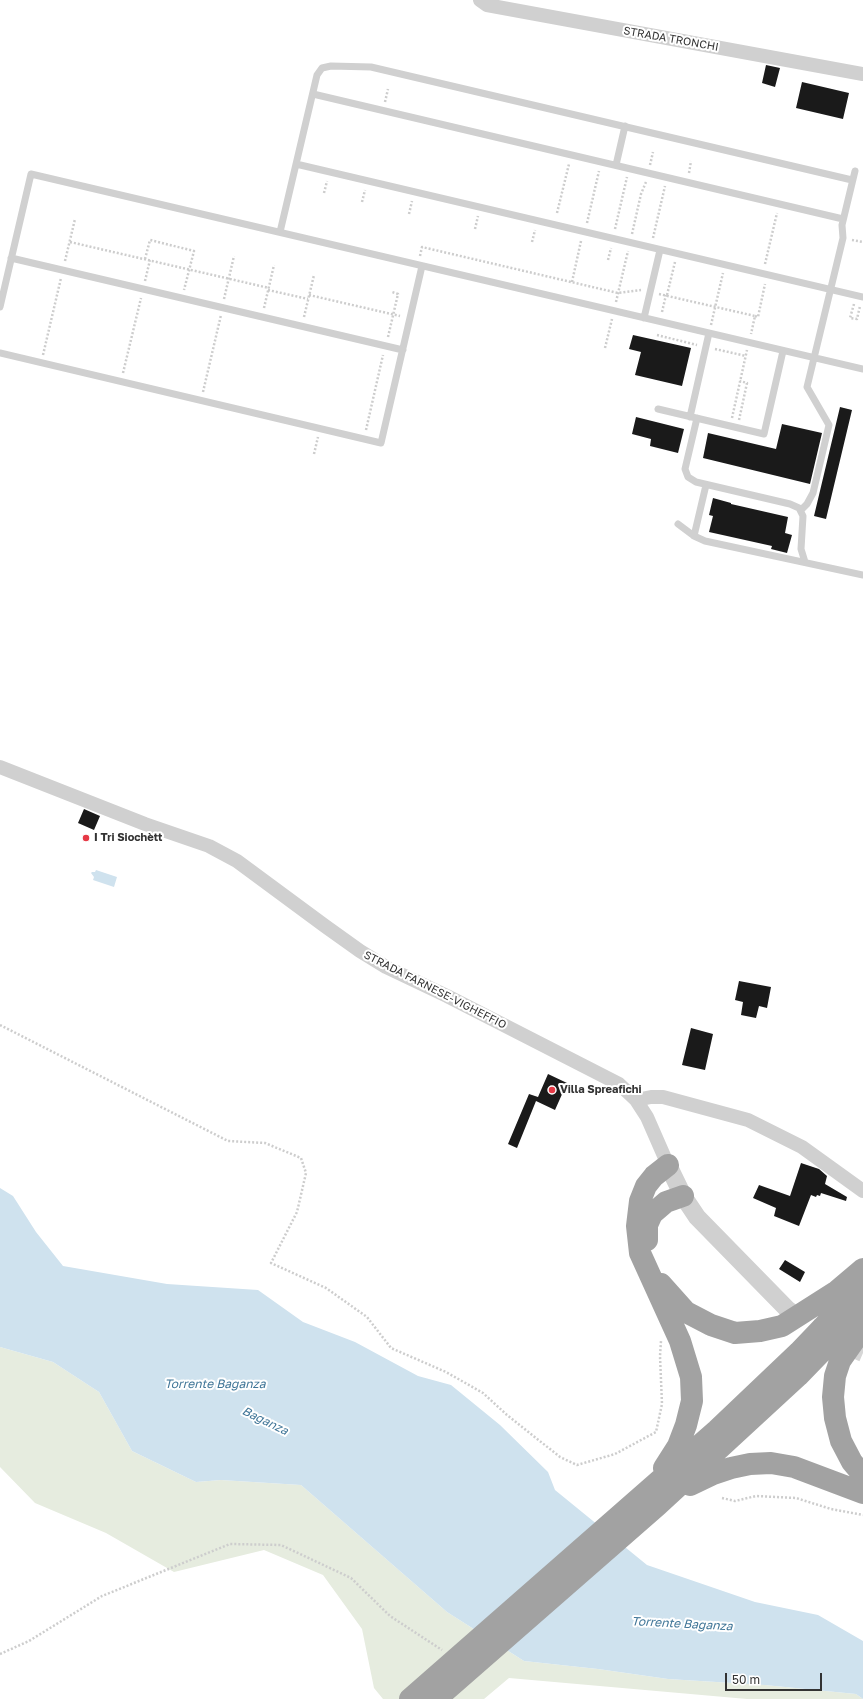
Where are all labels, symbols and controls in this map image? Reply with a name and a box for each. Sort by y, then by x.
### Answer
street label: STRADA TRONCHI [622,24,720,54]
place label: I Tri Siochètt [94,831,162,845]
marker: I Tri Siochètt [81,833,91,843]
street label: STRADA FARNESE-VIGHEFFIO [361,948,509,1032]
place label: Villa Spreafichi [560,1083,641,1097]
marker: Villa Spreafichi [547,1085,557,1095]
water label: Torrente Baganza [164,1377,266,1391]
water label: Baganza [240,1404,290,1438]
water label: Torrente Baganza [631,1614,733,1634]
scale bar [727,1665,824,1691]
text: 50 m [732,1672,760,1687]

